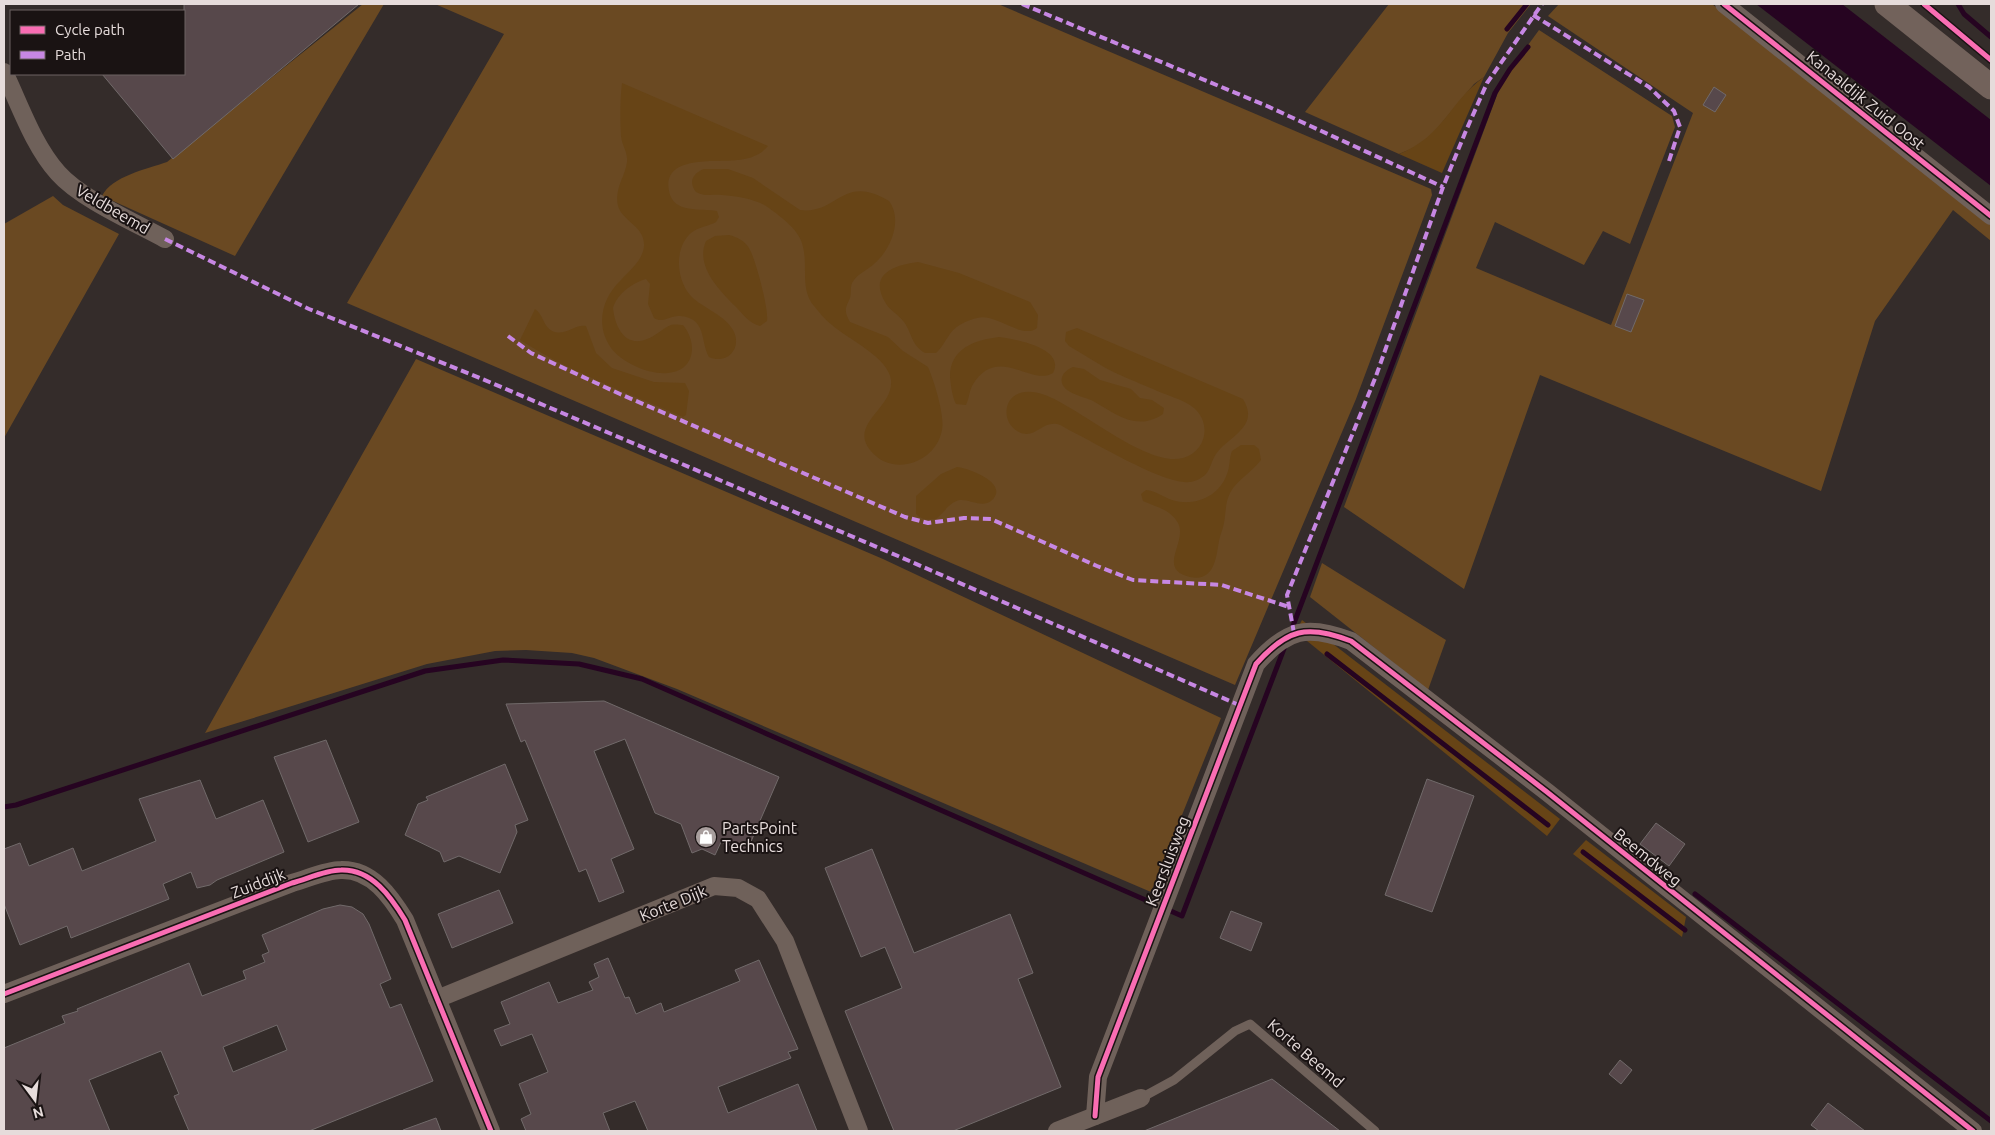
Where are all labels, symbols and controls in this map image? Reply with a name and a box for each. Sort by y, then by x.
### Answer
legend [10,10,185,75]
text: Cycle path [55,21,125,38]
text: Path [55,46,86,63]
street label: Kanaaldijk Zuid Oost [1803,47,1929,154]
street label: Veldbeemd [73,181,153,237]
street label: Keersluisweg [1142,814,1192,908]
place label: PartsPoint Technics [722,819,798,855]
street label: Beemdweg [1611,824,1685,890]
shop icon: PartsPoint Technics [694,825,718,849]
street label: Zuiddijk [228,864,288,902]
street label: Korte Dijk [637,881,709,925]
street label: Korte Beemd [1264,1015,1348,1091]
north arrow [10,1075,60,1125]
text: N [31,1103,45,1122]

